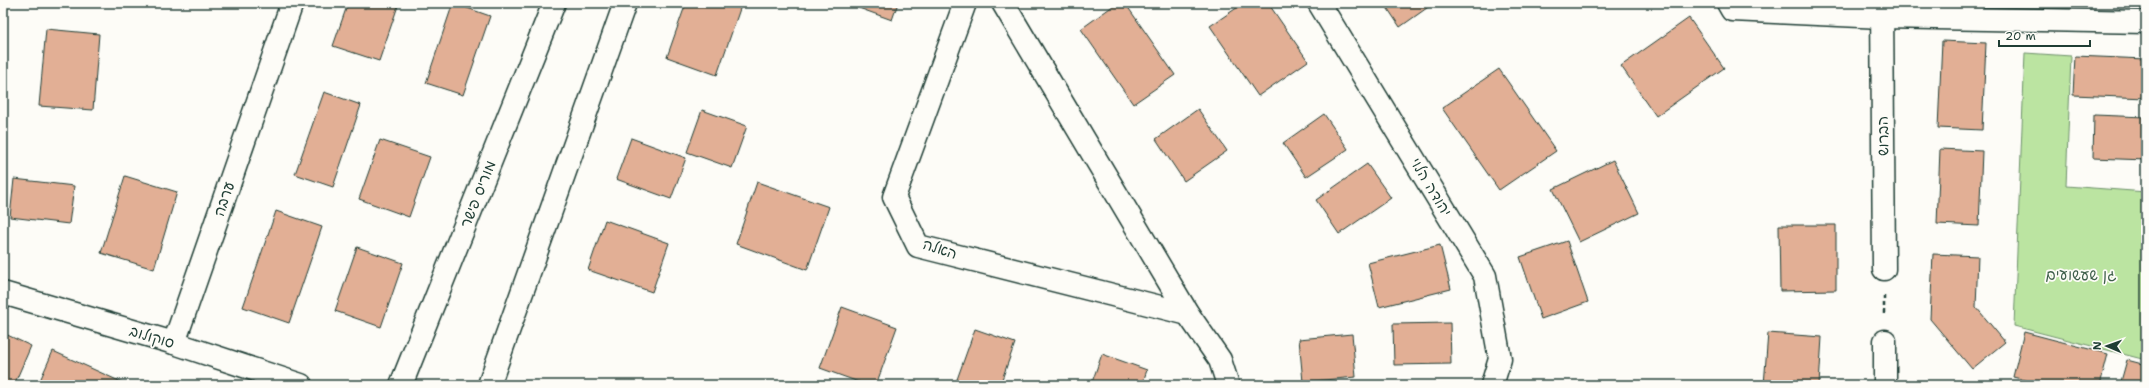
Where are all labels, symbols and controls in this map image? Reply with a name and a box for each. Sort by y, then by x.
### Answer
scale bar [1999,22,2090,48]
text: 20 m [2005,28,2036,44]
street label: הברוש [1873,116,1893,156]
street label: יהודה הלוי [1406,154,1456,220]
street label: מוריס פישר [455,157,501,231]
street label: ערבה [209,179,239,219]
street label: האלה [920,234,960,264]
park label: גן שעשועים [2046,265,2116,285]
street label: סוקולוב [127,321,177,353]
north arrow [2087,326,2127,366]
text: N [2090,341,2105,350]

